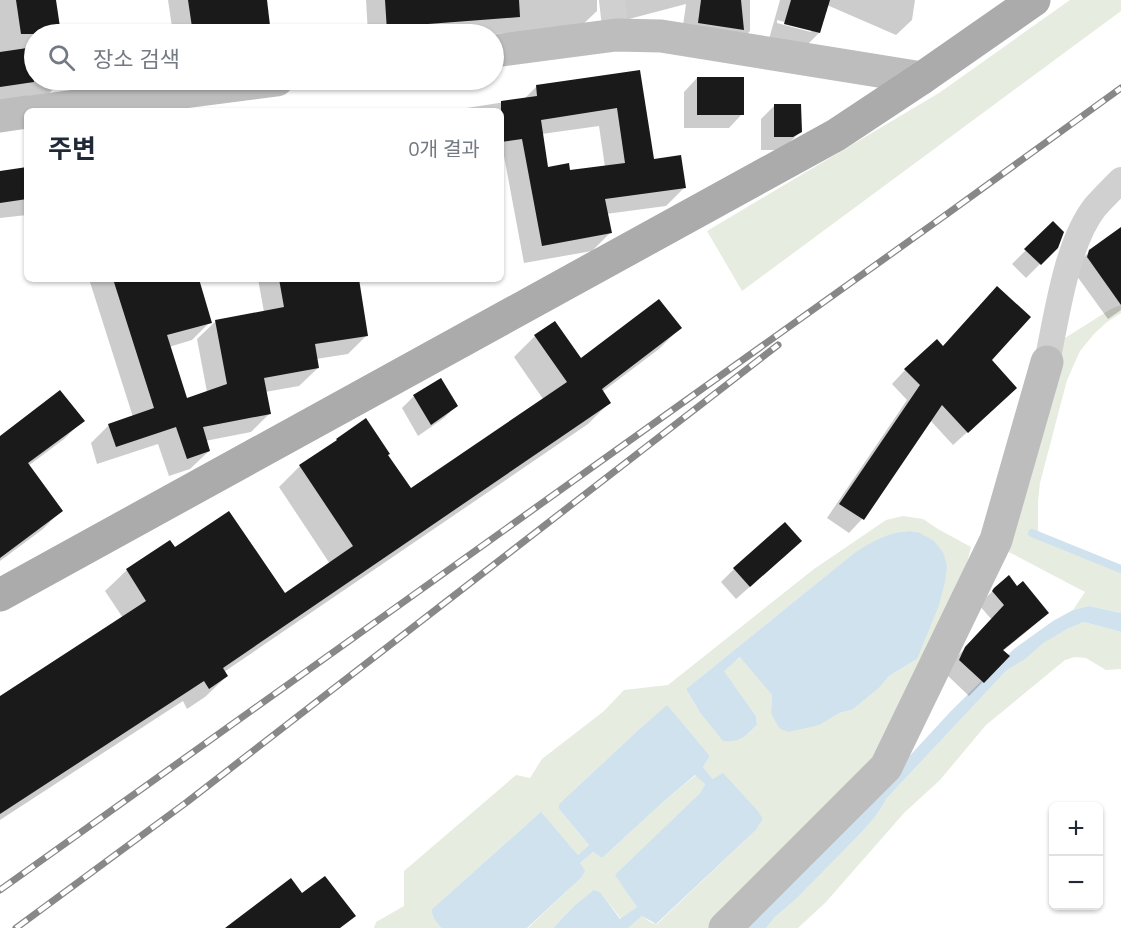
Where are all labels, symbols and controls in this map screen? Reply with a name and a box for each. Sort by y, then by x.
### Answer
search box [24,24,504,90]
icon: search [45,41,78,74]
text: 장소 검색 [93,43,180,73]
text: 주변 [48,130,96,166]
text: 0개 결과 [408,135,480,162]
map controls [1049,802,1103,910]
button: + [1049,802,1103,856]
button: − [1049,856,1103,910]

